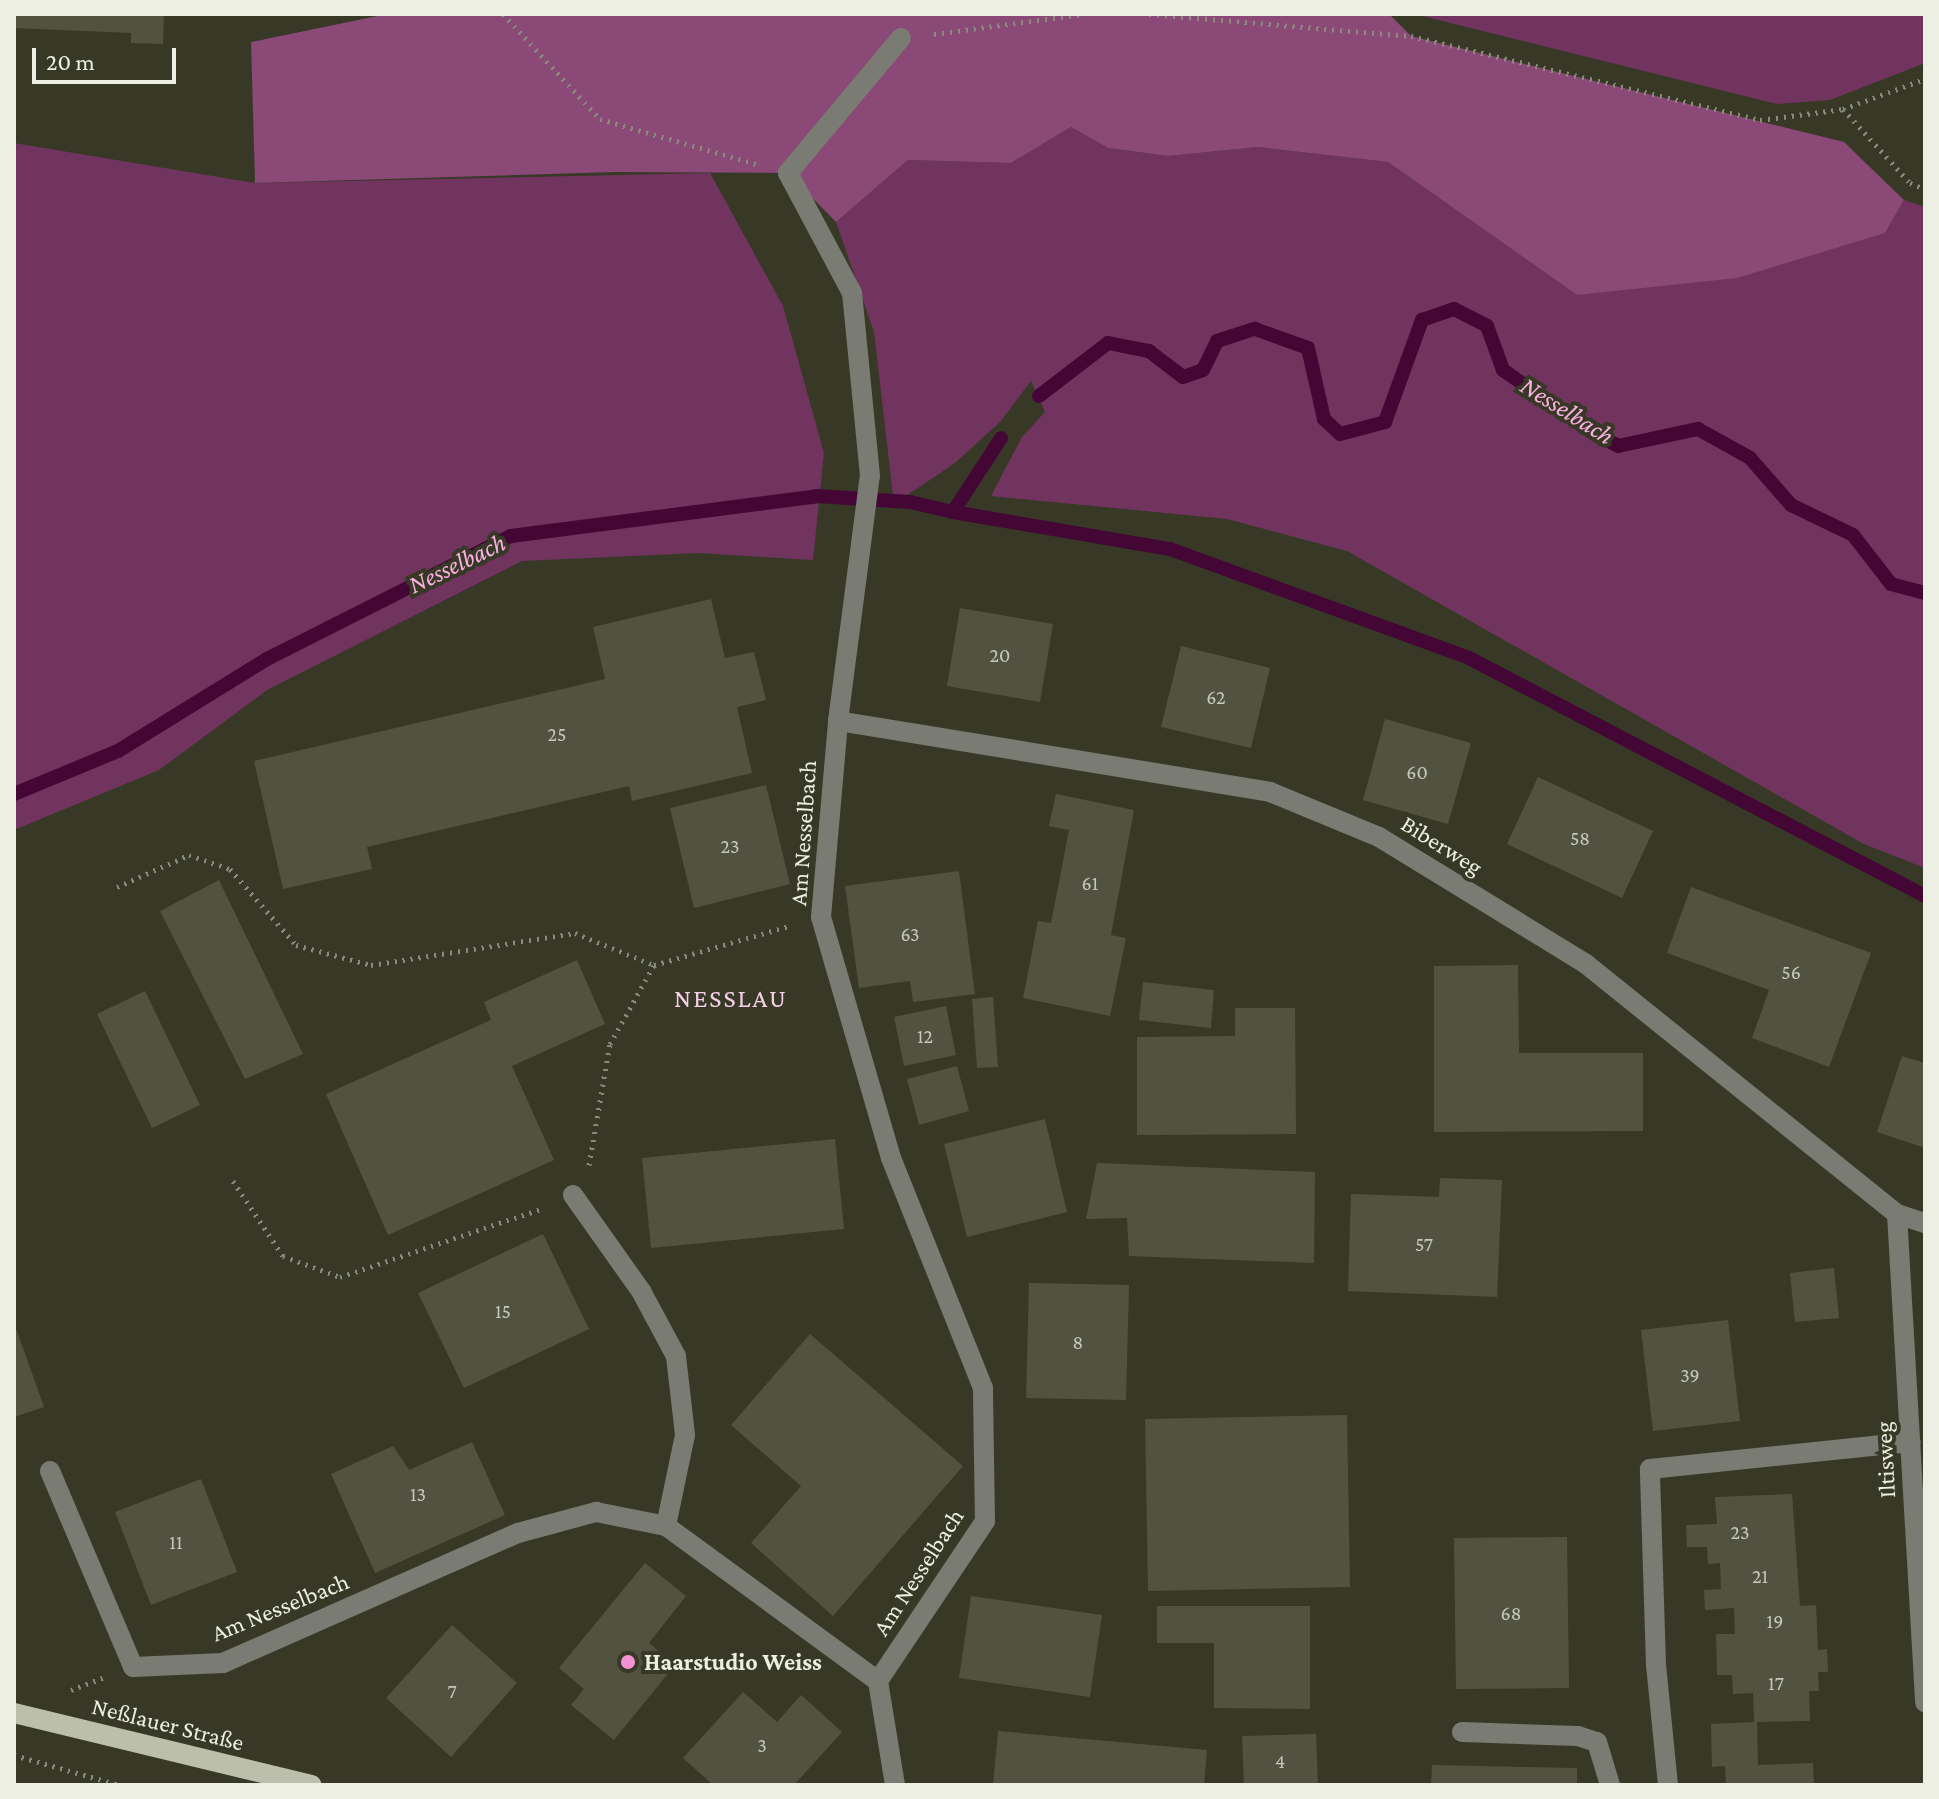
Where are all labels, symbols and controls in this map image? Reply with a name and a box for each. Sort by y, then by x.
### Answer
scale bar [36,32,180,82]
text: 20 m [46,48,95,75]
water label: Nesselbach [1514,370,1620,452]
water label: Nesselbach [403,527,511,601]
house number: 20 [990,643,1010,667]
house number: 62 [1206,685,1226,709]
house number: 25 [548,722,566,746]
street label: Am Nesselbach [784,759,822,907]
house number: 60 [1406,760,1428,784]
street label: Biberweg [1396,809,1488,881]
house number: 58 [1570,826,1590,850]
house number: 23 [720,834,740,858]
house number: 61 [1082,871,1098,895]
house number: 63 [901,922,919,946]
house number: 56 [1781,960,1801,984]
district label: NESSLAU [674,983,788,1015]
house number: 12 [917,1024,933,1048]
house number: 57 [1415,1232,1433,1256]
house number: 15 [495,1299,511,1323]
house number: 8 [1073,1330,1083,1354]
house number: 39 [1680,1363,1700,1387]
street label: Iltisweg [1869,1421,1901,1499]
house number: 13 [410,1482,426,1506]
street label: Am Nesselbach [866,1503,970,1641]
house number: 23 [1730,1520,1750,1544]
house number: 11 [169,1530,183,1554]
house number: 21 [1752,1564,1768,1588]
street label: Am Nesselbach [207,1566,353,1648]
house number: 68 [1501,1601,1521,1625]
house number: 19 [1767,1609,1783,1633]
place label: Haarstudio Weiss [644,1648,822,1676]
marker: Haarstudio Weiss [619,1653,637,1671]
house number: 17 [1768,1671,1784,1695]
house number: 7 [447,1679,457,1703]
street label: Neßlauer Straße [89,1691,247,1757]
house number: 3 [757,1733,767,1757]
house number: 4 [1275,1749,1285,1773]

